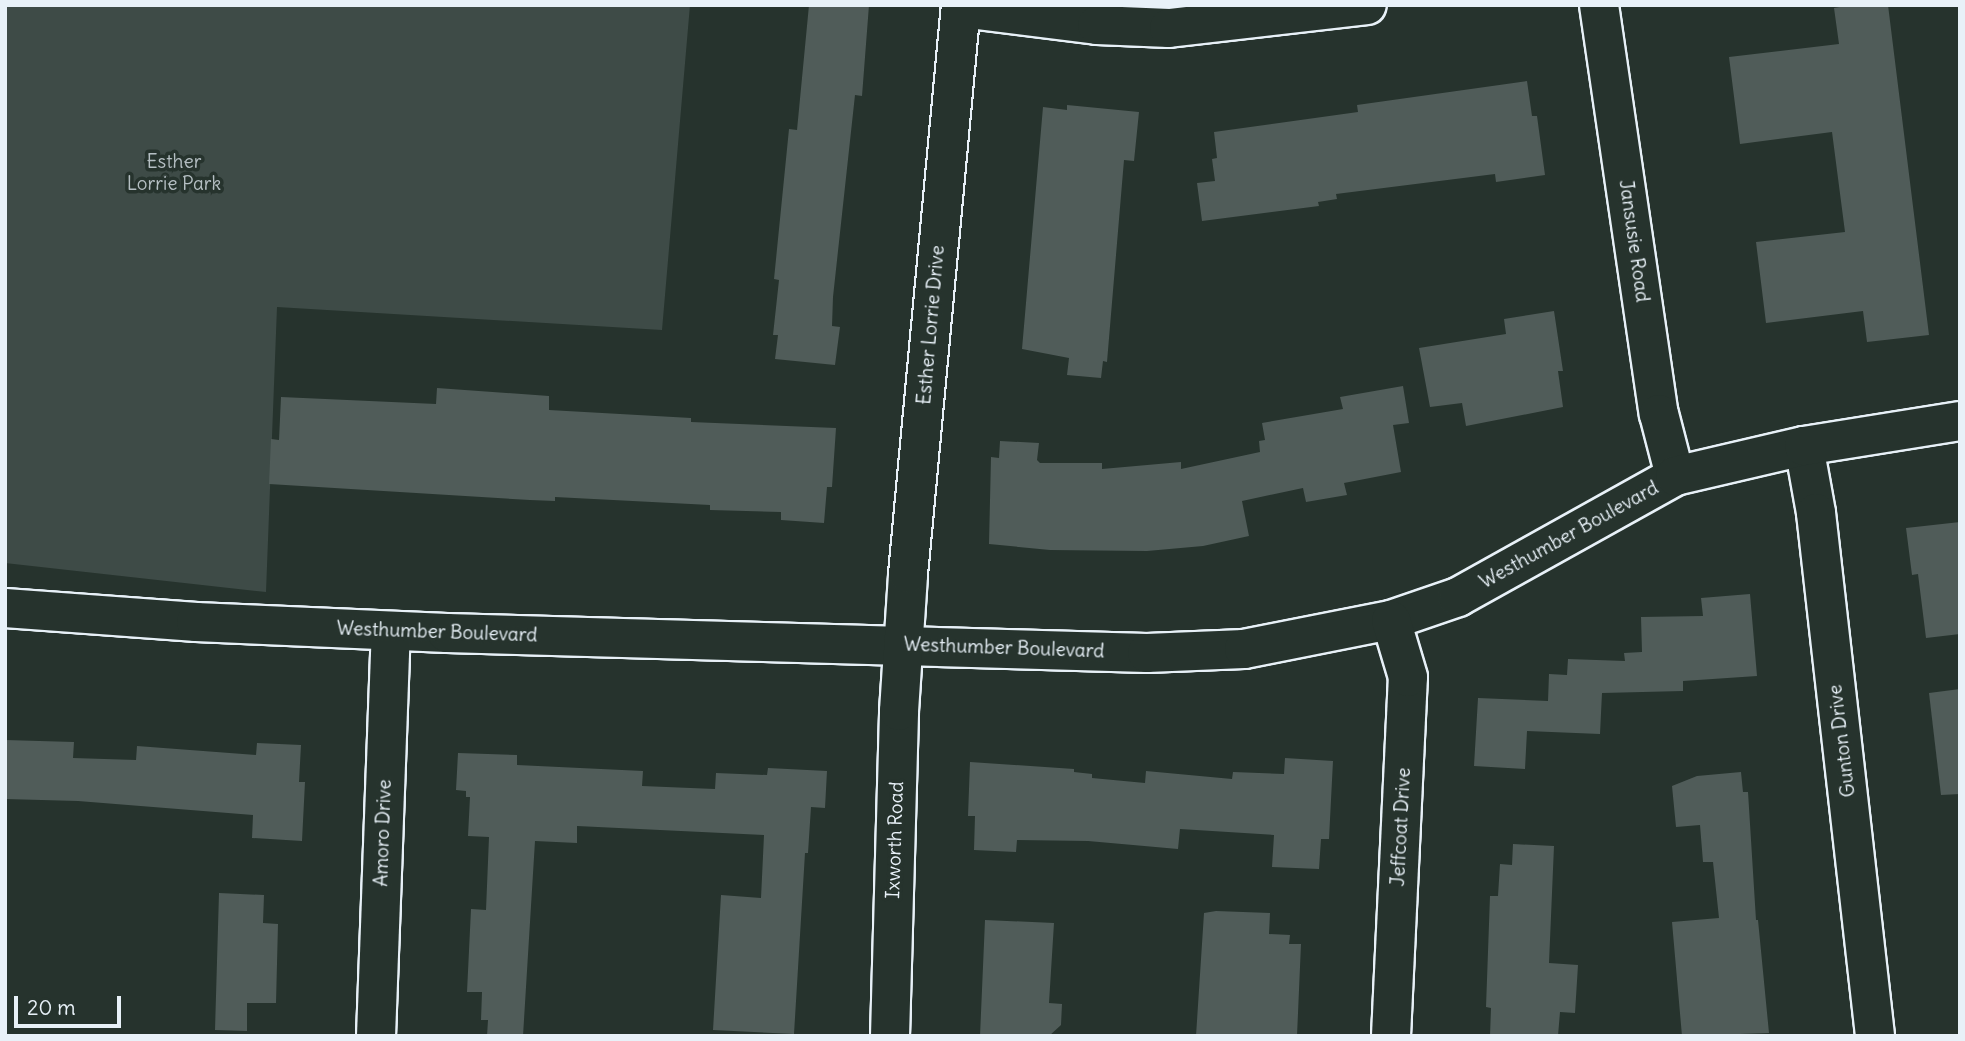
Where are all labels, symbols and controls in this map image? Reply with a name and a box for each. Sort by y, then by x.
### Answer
park label: Esther Lorrie Park [127,151,221,195]
street label: Jansusie Road [1614,178,1654,304]
street label: Esther Lorrie Drive [913,244,949,406]
street label: Westhumber Boulevard [1476,476,1662,594]
street label: Westhumber Boulevard [336,617,538,647]
street label: Westhumber Boulevard [903,633,1105,663]
street label: Gunton Drive [1824,683,1860,799]
street label: Jeffcoat Drive [1387,767,1415,887]
street label: Amoro Drive [370,779,396,887]
street label: Ixworth Road [882,781,908,899]
scale bar [18,982,124,1026]
text: 20 m [27,994,76,1021]

